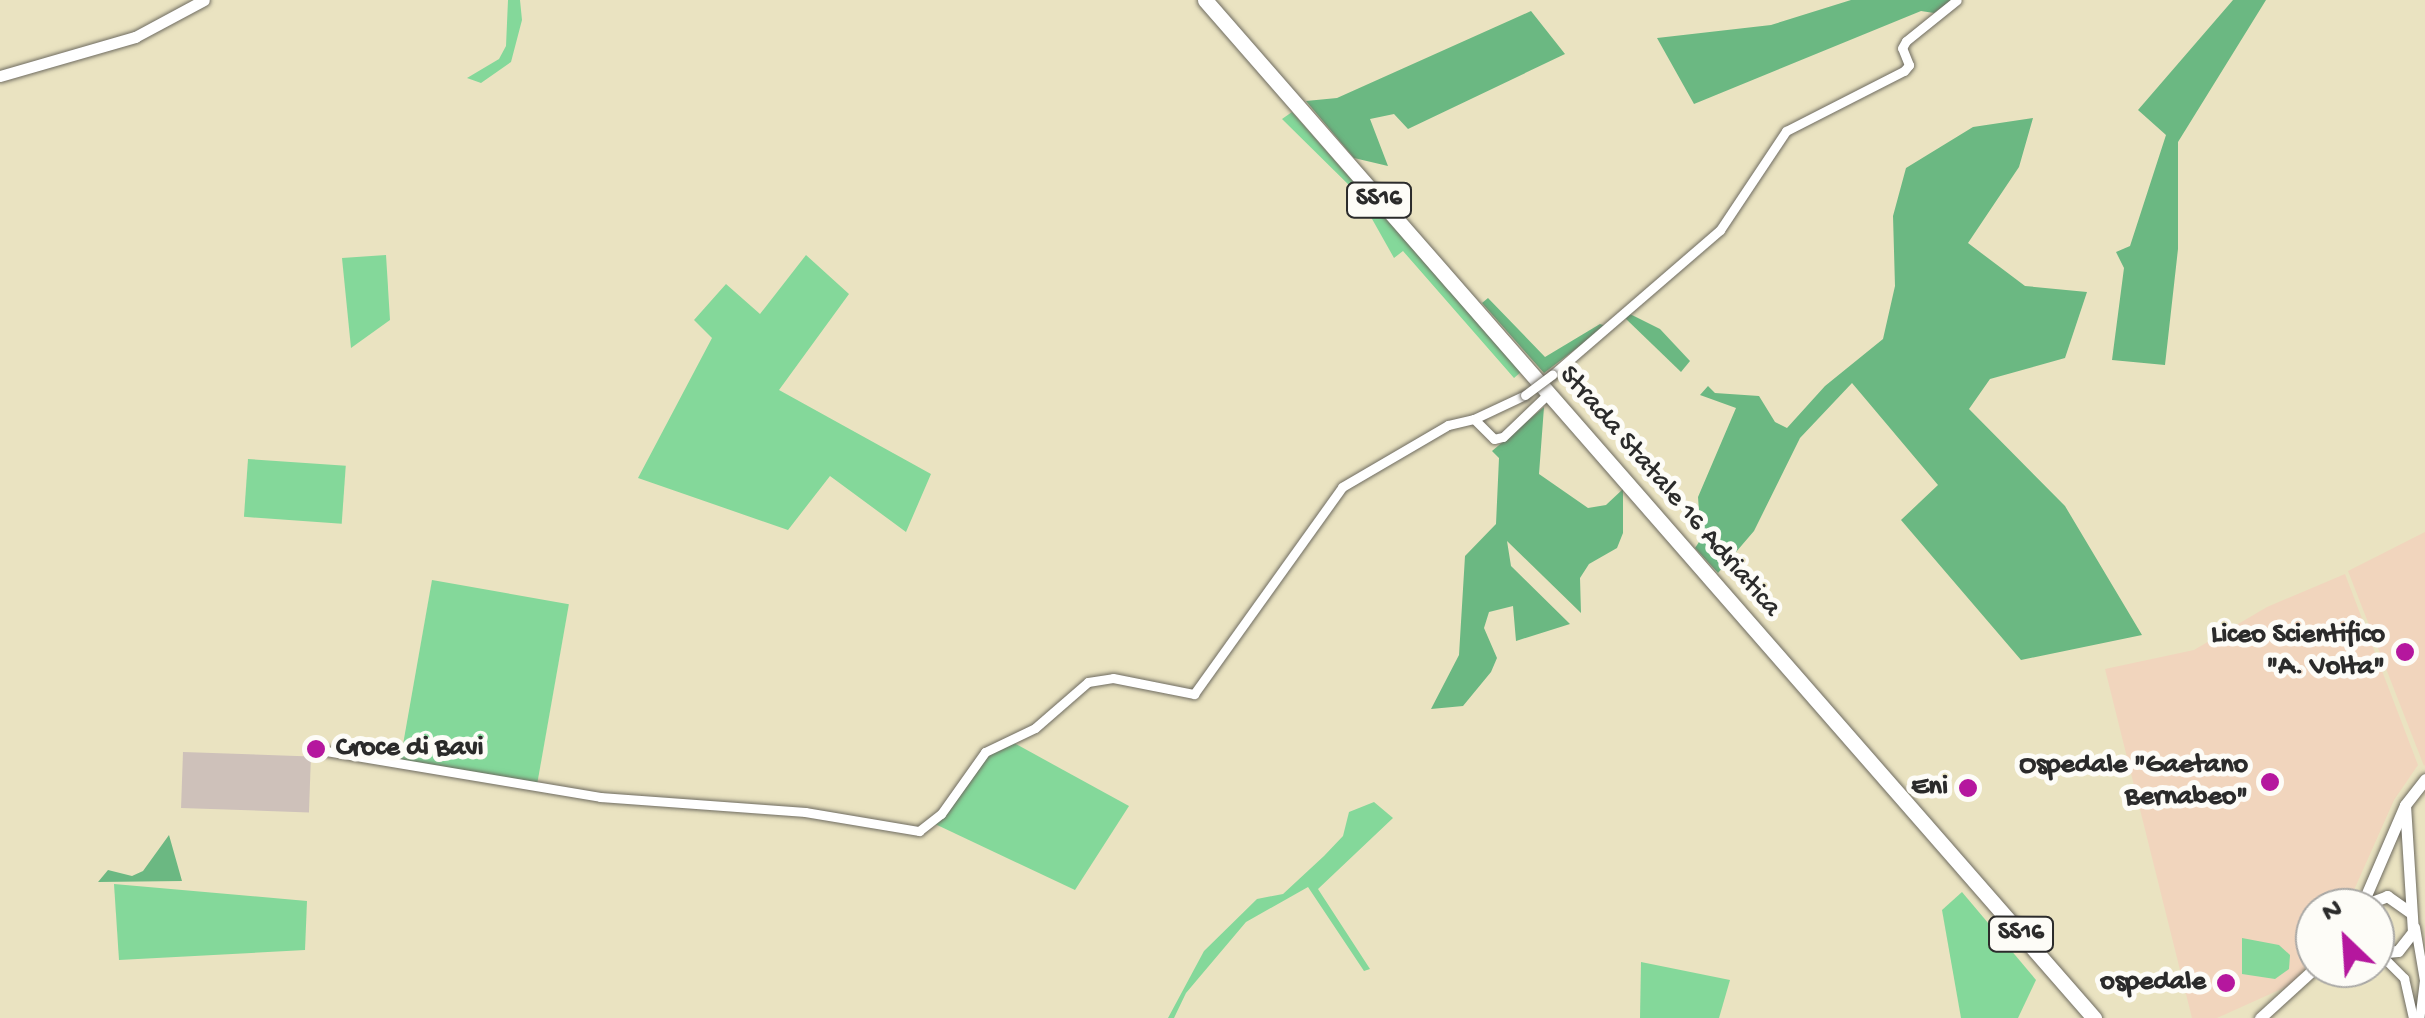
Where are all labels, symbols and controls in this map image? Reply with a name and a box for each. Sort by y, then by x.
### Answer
road number: SS16 [1344,180,1414,220]
street label: Strada Statale 16 Adriatica [1551,360,1787,624]
place label: Liceo Scientifico "A. Volta" [2211,619,2385,685]
marker: Liceo Scientifico "A. Volta" [2394,641,2416,663]
place label: Croce di Bavi [336,732,484,766]
marker: Croce di Bavi [305,738,327,760]
place label: Ospedale "Gaetano Bernabeo" [2019,749,2248,815]
marker: Ospedale "Gaetano Bernabeo" [2257,769,2283,795]
place label: Eni [1911,771,1948,805]
marker: Eni [1957,777,1979,799]
north arrow [2295,888,2395,988]
text: N [2318,893,2348,931]
road number: SS16 [1986,914,2056,954]
place label: ospedale [2100,966,2206,1000]
marker: ospedale [2215,972,2237,994]

